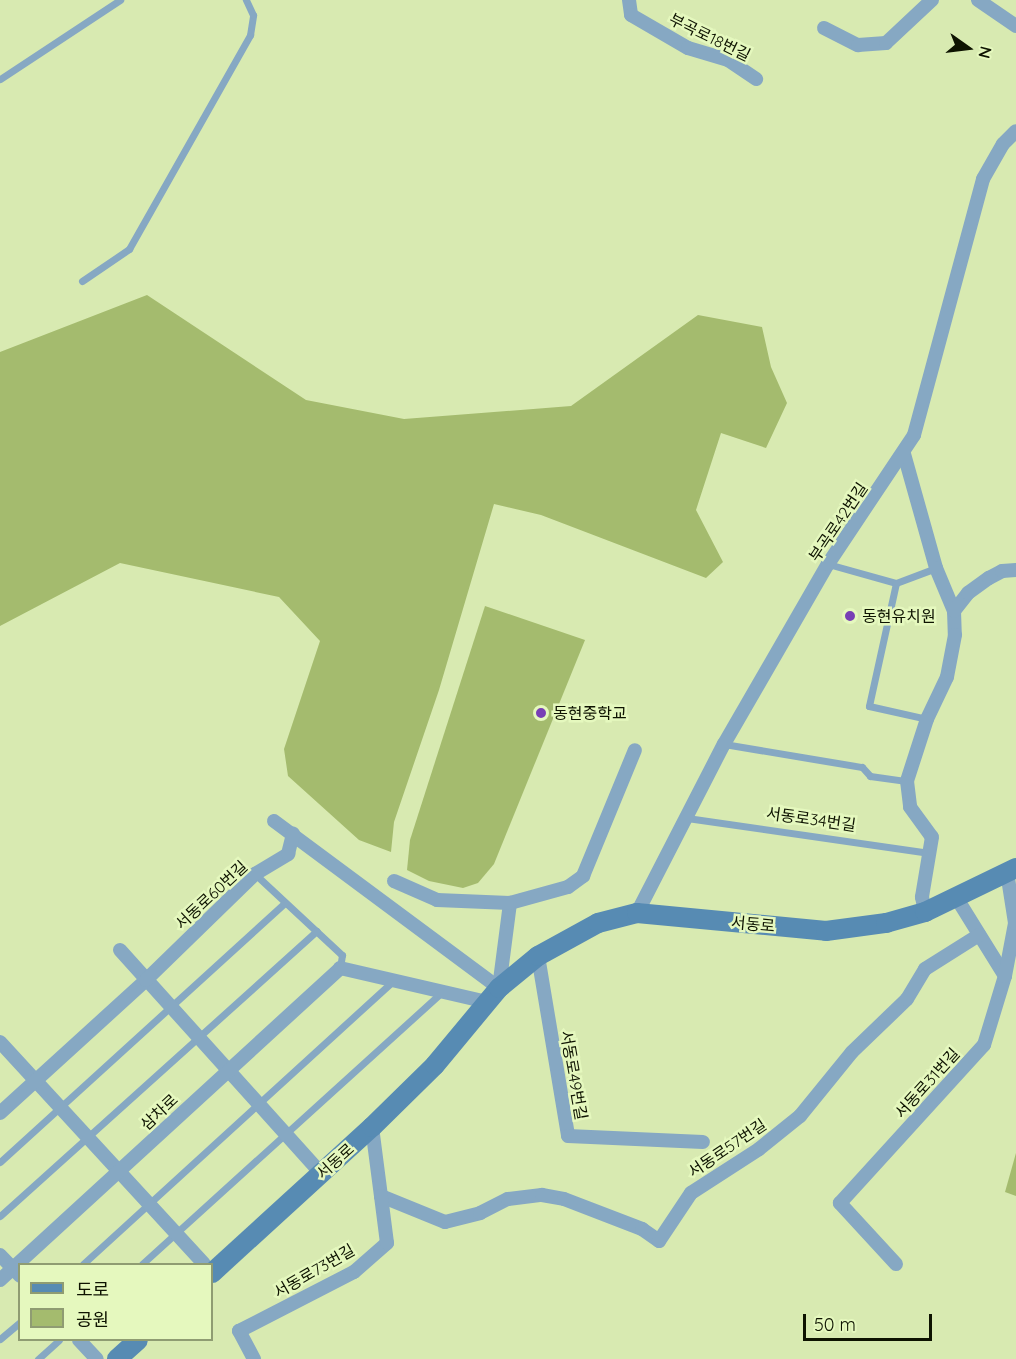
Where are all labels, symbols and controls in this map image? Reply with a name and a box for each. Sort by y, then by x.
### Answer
street label: 부곡로18번길 [666,9,754,65]
north arrow [938,18,998,78]
text: N [974,44,997,60]
street label: 부곡로42번길 [805,479,871,565]
place label: 동현유치원 [862,606,936,626]
marker: 동현유치원 [843,609,857,623]
place label: 동현중학교 [553,703,627,723]
marker: 동현중학교 [534,706,548,720]
street label: 서동로34번길 [765,803,857,835]
street label: 서동로60번길 [171,857,251,933]
street label: 서동로 [730,913,776,935]
street label: 서동로49번길 [557,1029,591,1121]
street label: 서동로31번길 [890,1044,964,1122]
street label: 삼차로 [136,1090,182,1134]
street label: 서동로57번길 [684,1115,770,1181]
street label: 서동로 [312,1139,358,1183]
street label: 서동로73번길 [270,1240,358,1302]
legend [18,1263,213,1341]
text: 도로 [76,1278,109,1301]
scale bar [806,1302,935,1340]
text: 공원 [76,1308,109,1331]
text: 50 m [814,1313,856,1336]

